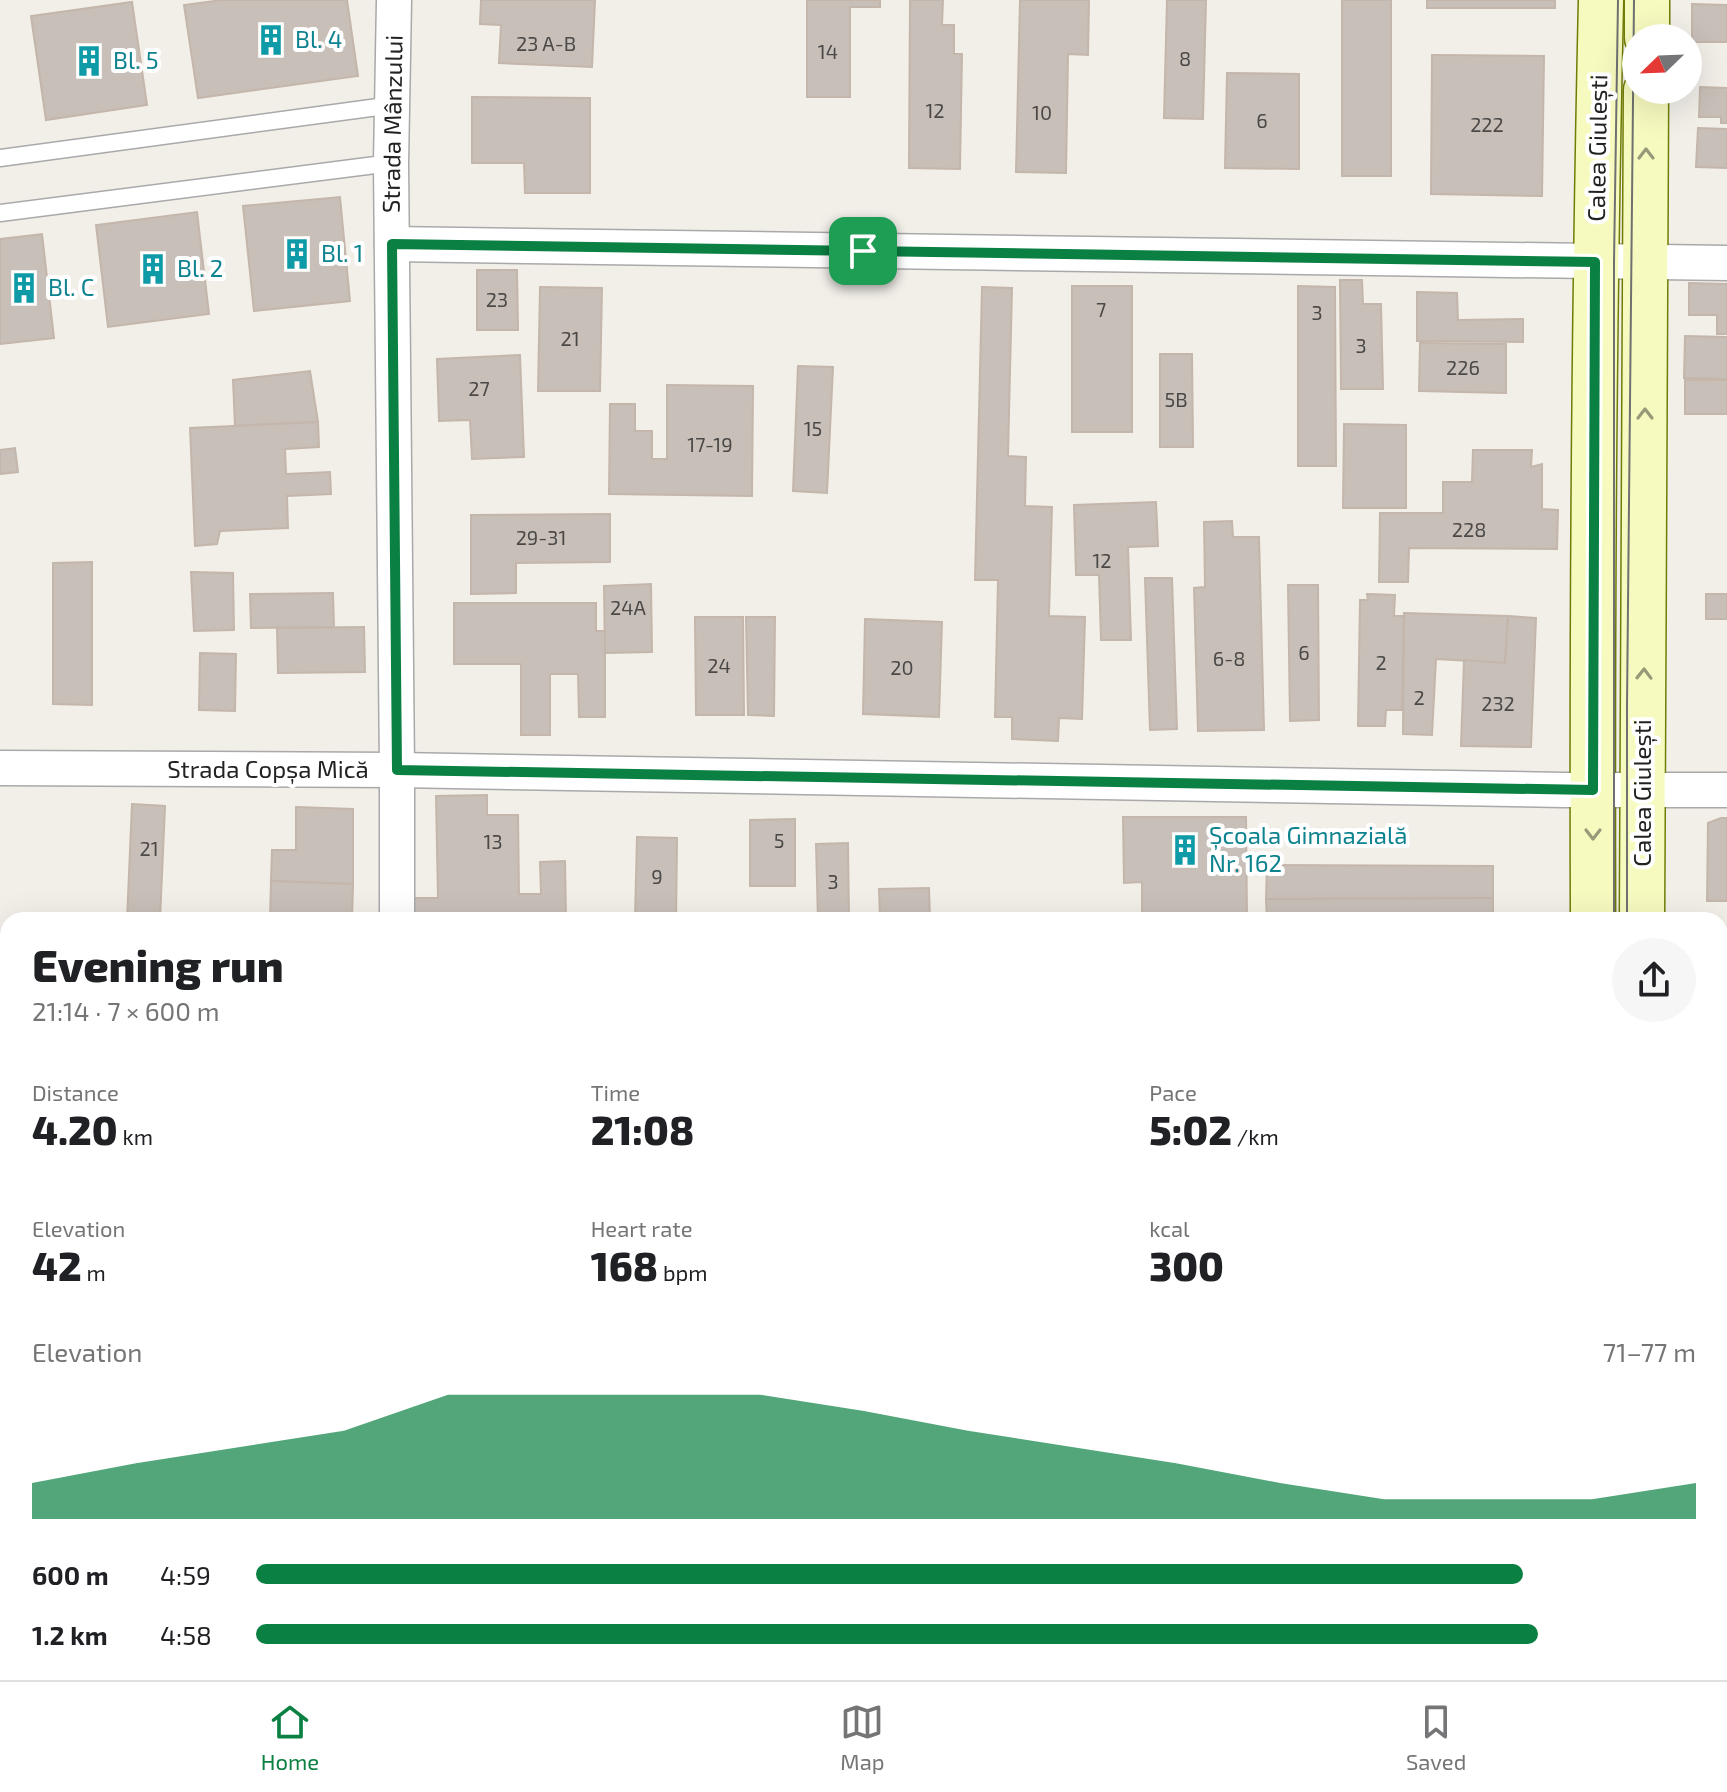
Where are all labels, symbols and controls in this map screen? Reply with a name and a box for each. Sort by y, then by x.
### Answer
building icon: Bl. 4 [254,23,288,57]
place label: Bl. 4 [295,24,343,53]
north arrow [1622,24,1702,104]
map controls [1622,24,1702,104]
house number: 23 A-B [516,31,576,55]
street label: Strada Mânzului [375,35,408,213]
house number: 14 [818,39,838,63]
building icon: Bl. 5 [72,44,106,78]
place label: Bl. 5 [113,45,159,74]
house number: 8 [1179,46,1191,70]
street label: Calea Giulești [1581,74,1614,222]
house number: 12 [925,98,945,122]
house number: 10 [1032,100,1052,124]
house number: 6 [1256,108,1268,132]
house number: 222 [1470,112,1504,136]
one-way arrow [1637,147,1655,160]
pin [829,217,897,285]
icon: arrive [841,229,885,273]
building icon: Bl. 1 [280,237,314,271]
place label: Bl. 1 [321,238,363,267]
building icon: Bl. 2 [136,252,170,286]
place label: Bl. 2 [177,253,223,282]
building icon: Bl. C [7,271,41,305]
place label: Bl. C [48,272,95,301]
house number: 23 [486,287,508,311]
house number: 7 [1096,297,1106,321]
house number: 3 [1311,300,1323,324]
house number: 21 [560,326,580,350]
house number: 3 [1355,333,1367,357]
house number: 226 [1446,355,1480,379]
house number: 27 [468,376,490,400]
house number: 5B [1164,387,1188,411]
one-way arrow [1636,407,1654,420]
house number: 15 [804,416,822,440]
house number: 17-19 [687,432,733,456]
house number: 228 [1452,517,1486,541]
house number: 29-31 [516,525,566,549]
house number: 12 [1092,548,1112,572]
house number: 24A [610,595,647,619]
house number: 6 [1298,640,1310,664]
house number: 6-8 [1213,646,1245,670]
house number: 2 [1375,650,1387,674]
house number: 24 [707,653,731,677]
house number: 20 [890,655,914,679]
one-way arrow [1635,667,1652,680]
house number: 2 [1413,685,1425,709]
house number: 232 [1481,691,1515,715]
street label: Calea Giulești [1627,719,1658,867]
street label: Strada Copșa Mică [167,754,369,785]
place label: Școala Gimnazială Nr. 162 [1209,820,1407,877]
house number: 5 [774,828,784,852]
one-way arrow [1584,828,1602,841]
house number: 13 [483,829,503,853]
building icon: Școala Gimnazială Nr. 162 [1168,833,1202,867]
house number: 21 [139,836,159,860]
house number: 9 [651,864,663,888]
house number: 3 [827,869,839,893]
text: Evening run [32,938,284,991]
button: share [1612,938,1696,1022]
text: 21:14 · 7 × 600 m [32,995,219,1026]
text: Distance [32,1079,119,1105]
text: Time [591,1079,640,1105]
text: Pace [1149,1079,1197,1105]
text: 4.20 [32,1105,118,1153]
text: 21:08 [591,1105,694,1153]
text: 5:02 [1149,1105,1232,1153]
text: km [118,1123,153,1149]
text: /km [1232,1123,1279,1149]
text: Elevation [32,1215,125,1241]
text: Heart rate [591,1215,692,1241]
text: kcal [1149,1215,1190,1241]
text: 42 [32,1241,82,1289]
text: 168 [591,1241,658,1289]
text: 300 [1149,1241,1224,1289]
text: m [82,1259,106,1285]
text: bpm [658,1259,707,1285]
text: Elevation [32,1336,142,1367]
text: 71–77 m [1603,1336,1696,1367]
text: 600 m [32,1559,109,1590]
text: 4:59 [160,1559,211,1590]
text: 1.2 km [32,1619,108,1650]
text: 4:58 [160,1619,212,1650]
tab: Home [261,1700,319,1774]
tab: Map [840,1700,885,1774]
tab: Saved [1406,1700,1466,1774]

